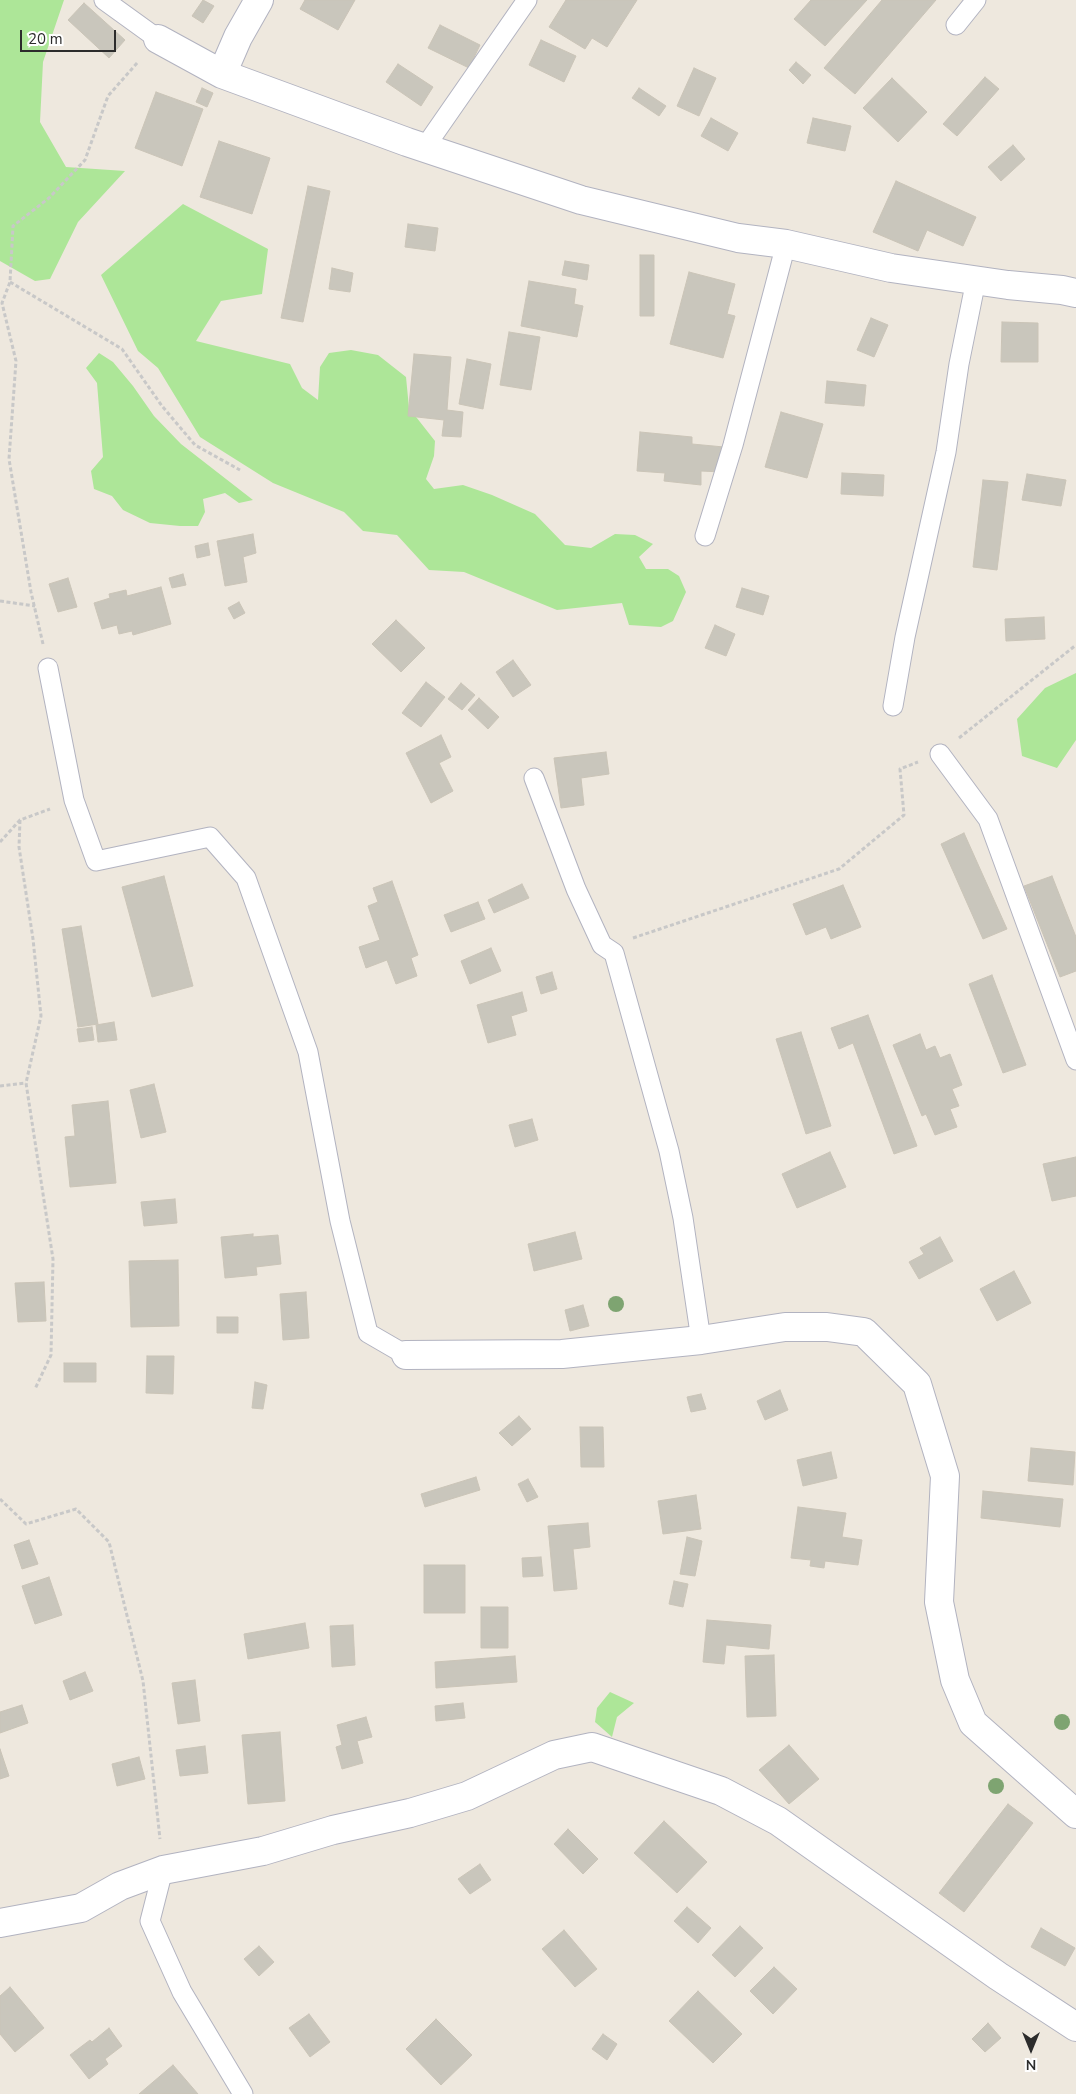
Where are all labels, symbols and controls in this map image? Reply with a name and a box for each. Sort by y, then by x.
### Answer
scale bar [22,20,119,52]
text: 20 m [28,29,63,49]
north arrow [1006,2024,1056,2074]
text: N [1026,2055,1036,2074]

